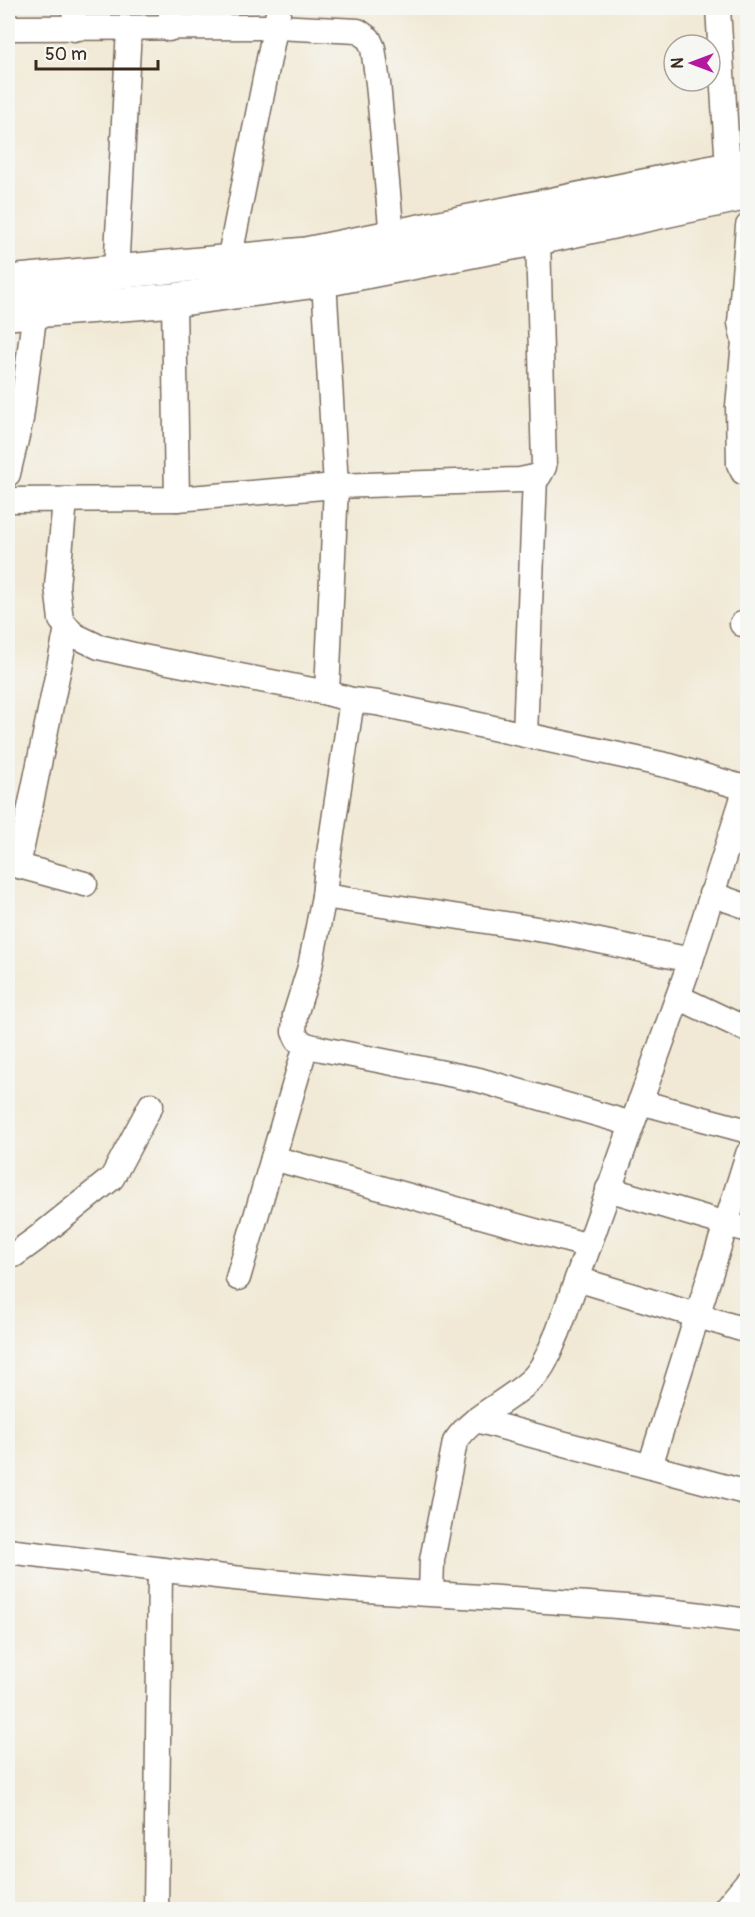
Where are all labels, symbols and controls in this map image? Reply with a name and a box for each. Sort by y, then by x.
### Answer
scale bar [36,33,158,71]
north arrow [662,33,722,93]
text: 50 m [45,43,87,66]
text: N [668,57,688,68]

